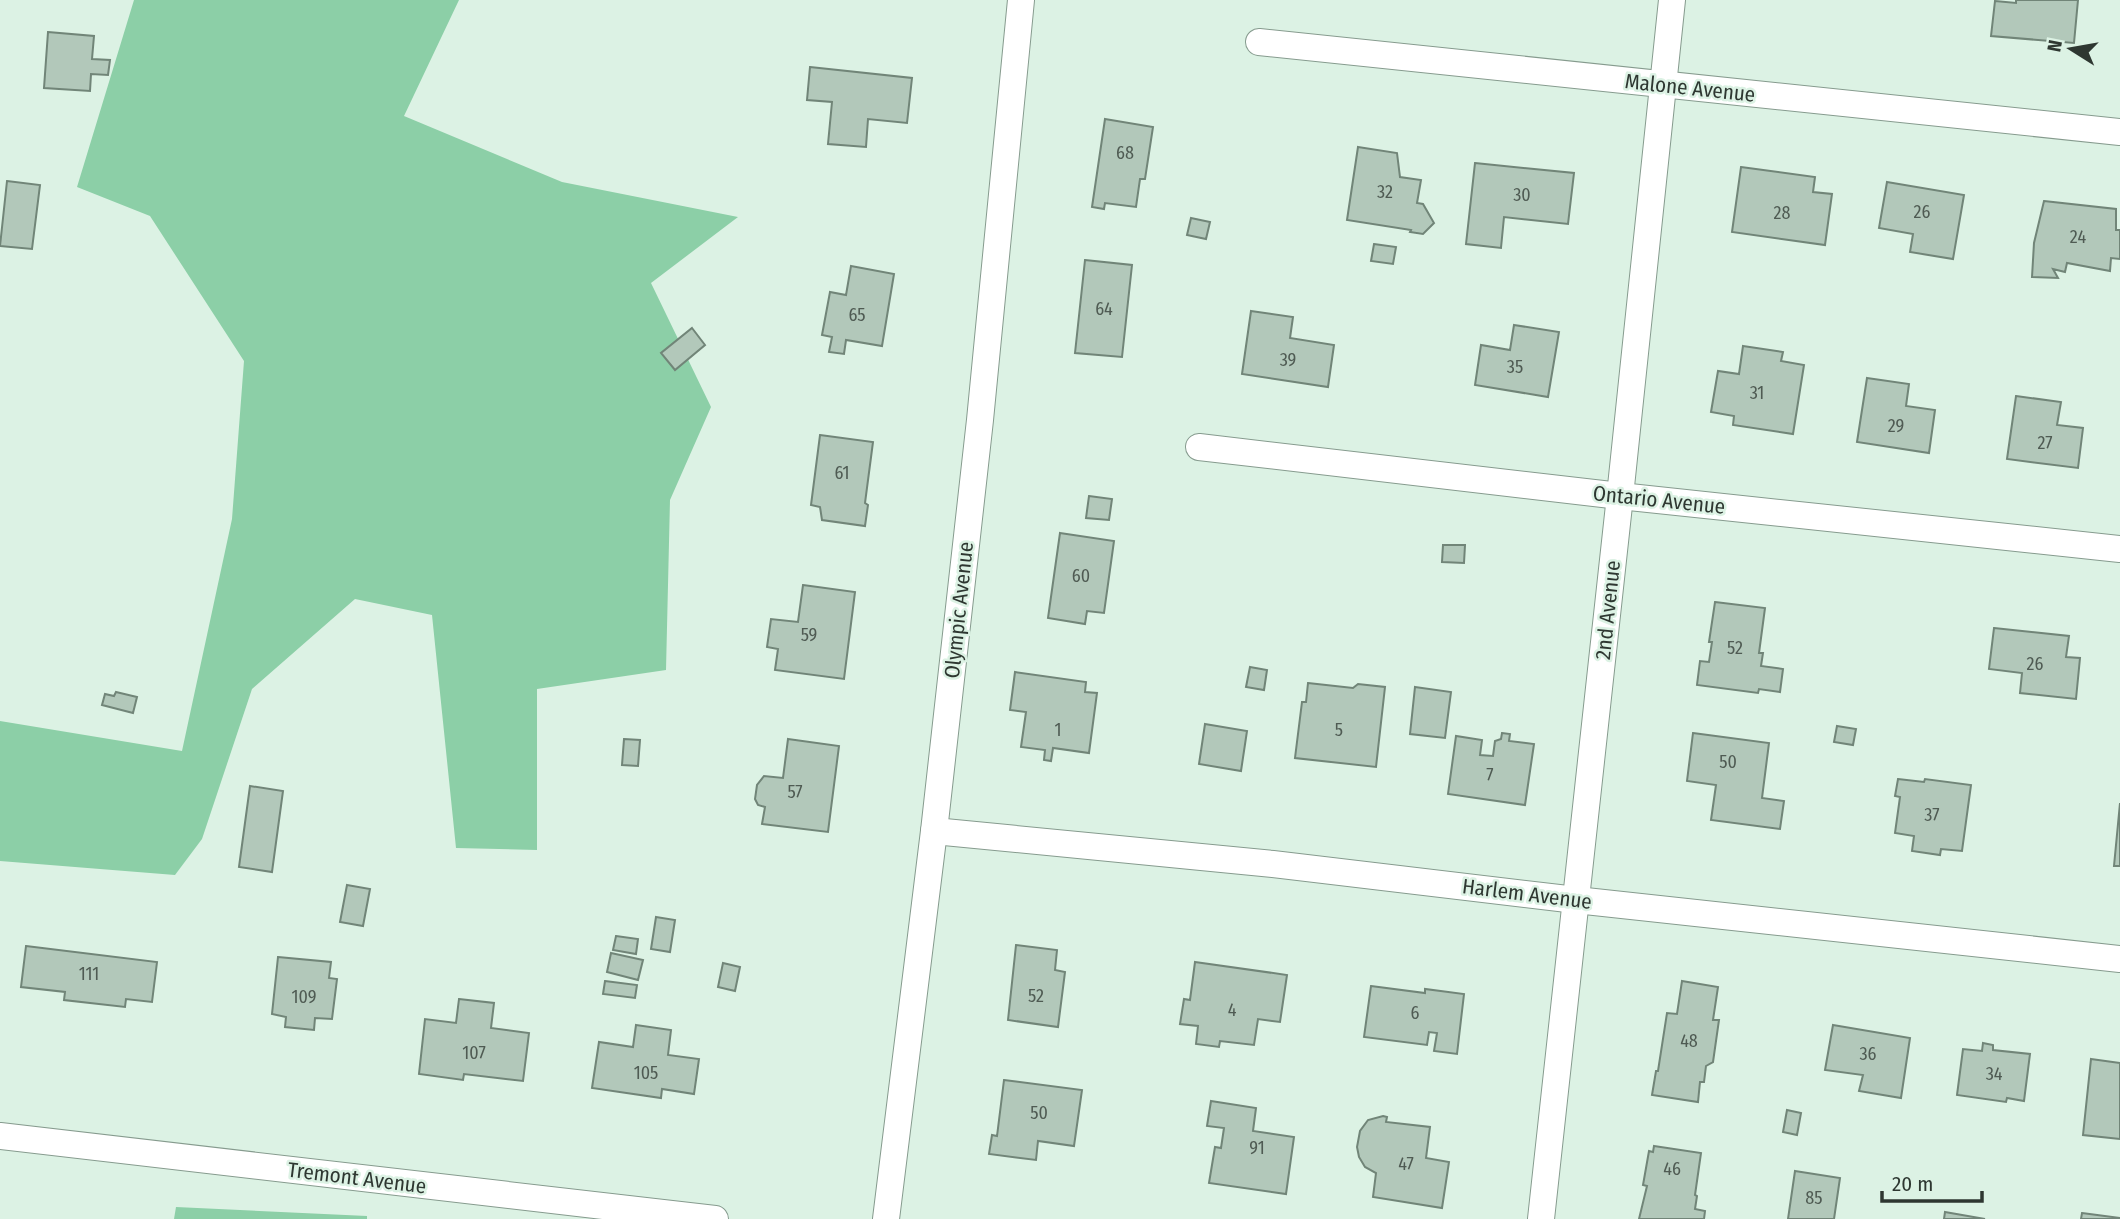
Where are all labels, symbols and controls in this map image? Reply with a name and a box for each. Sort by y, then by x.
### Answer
north arrow [2036,14,2106,84]
text: N [2042,38,2067,54]
street label: Malone Avenue [1624,68,1756,108]
house number: 68 [1116,142,1134,164]
house number: 32 [1377,181,1393,203]
house number: 30 [1513,184,1531,206]
house number: 26 [1914,201,1931,223]
house number: 28 [1774,202,1790,224]
house number: 24 [2070,226,2086,248]
house number: 64 [1095,298,1113,320]
house number: 65 [848,304,866,326]
house number: 39 [1280,349,1296,371]
house number: 35 [1507,356,1523,378]
house number: 31 [1750,382,1764,404]
house number: 29 [1888,415,1904,437]
house number: 27 [2037,432,2053,454]
house number: 61 [834,462,850,484]
street label: Ontario Avenue [1592,480,1726,520]
street label: Olympic Avenue [939,540,979,680]
street label: 2nd Avenue [1590,559,1626,661]
house number: 60 [1072,565,1090,587]
house number: 59 [801,624,817,646]
house number: 52 [1727,637,1743,659]
house number: 26 [2027,653,2044,675]
house number: 1 [1054,719,1062,741]
house number: 5 [1335,719,1343,741]
house number: 50 [1719,751,1737,773]
house number: 7 [1486,764,1494,786]
house number: 57 [787,781,803,803]
house number: 37 [1924,804,1940,826]
street label: Harlem Avenue [1461,873,1593,915]
house number: 111 [79,963,99,985]
house number: 52 [1028,985,1044,1007]
house number: 109 [291,986,317,1008]
house number: 4 [1228,999,1237,1021]
house number: 6 [1411,1002,1420,1024]
house number: 48 [1680,1030,1698,1052]
house number: 107 [462,1042,486,1064]
house number: 36 [1859,1043,1877,1065]
house number: 105 [634,1062,658,1084]
house number: 34 [1986,1063,2003,1085]
house number: 50 [1030,1102,1048,1124]
house number: 91 [1249,1137,1265,1159]
house number: 47 [1398,1153,1414,1175]
street label: Tremont Avenue [286,1157,428,1199]
house number: 46 [1663,1158,1681,1180]
scale bar [1882,1160,1982,1204]
text: 20 m [1892,1171,1933,1197]
house number: 85 [1805,1187,1823,1209]

